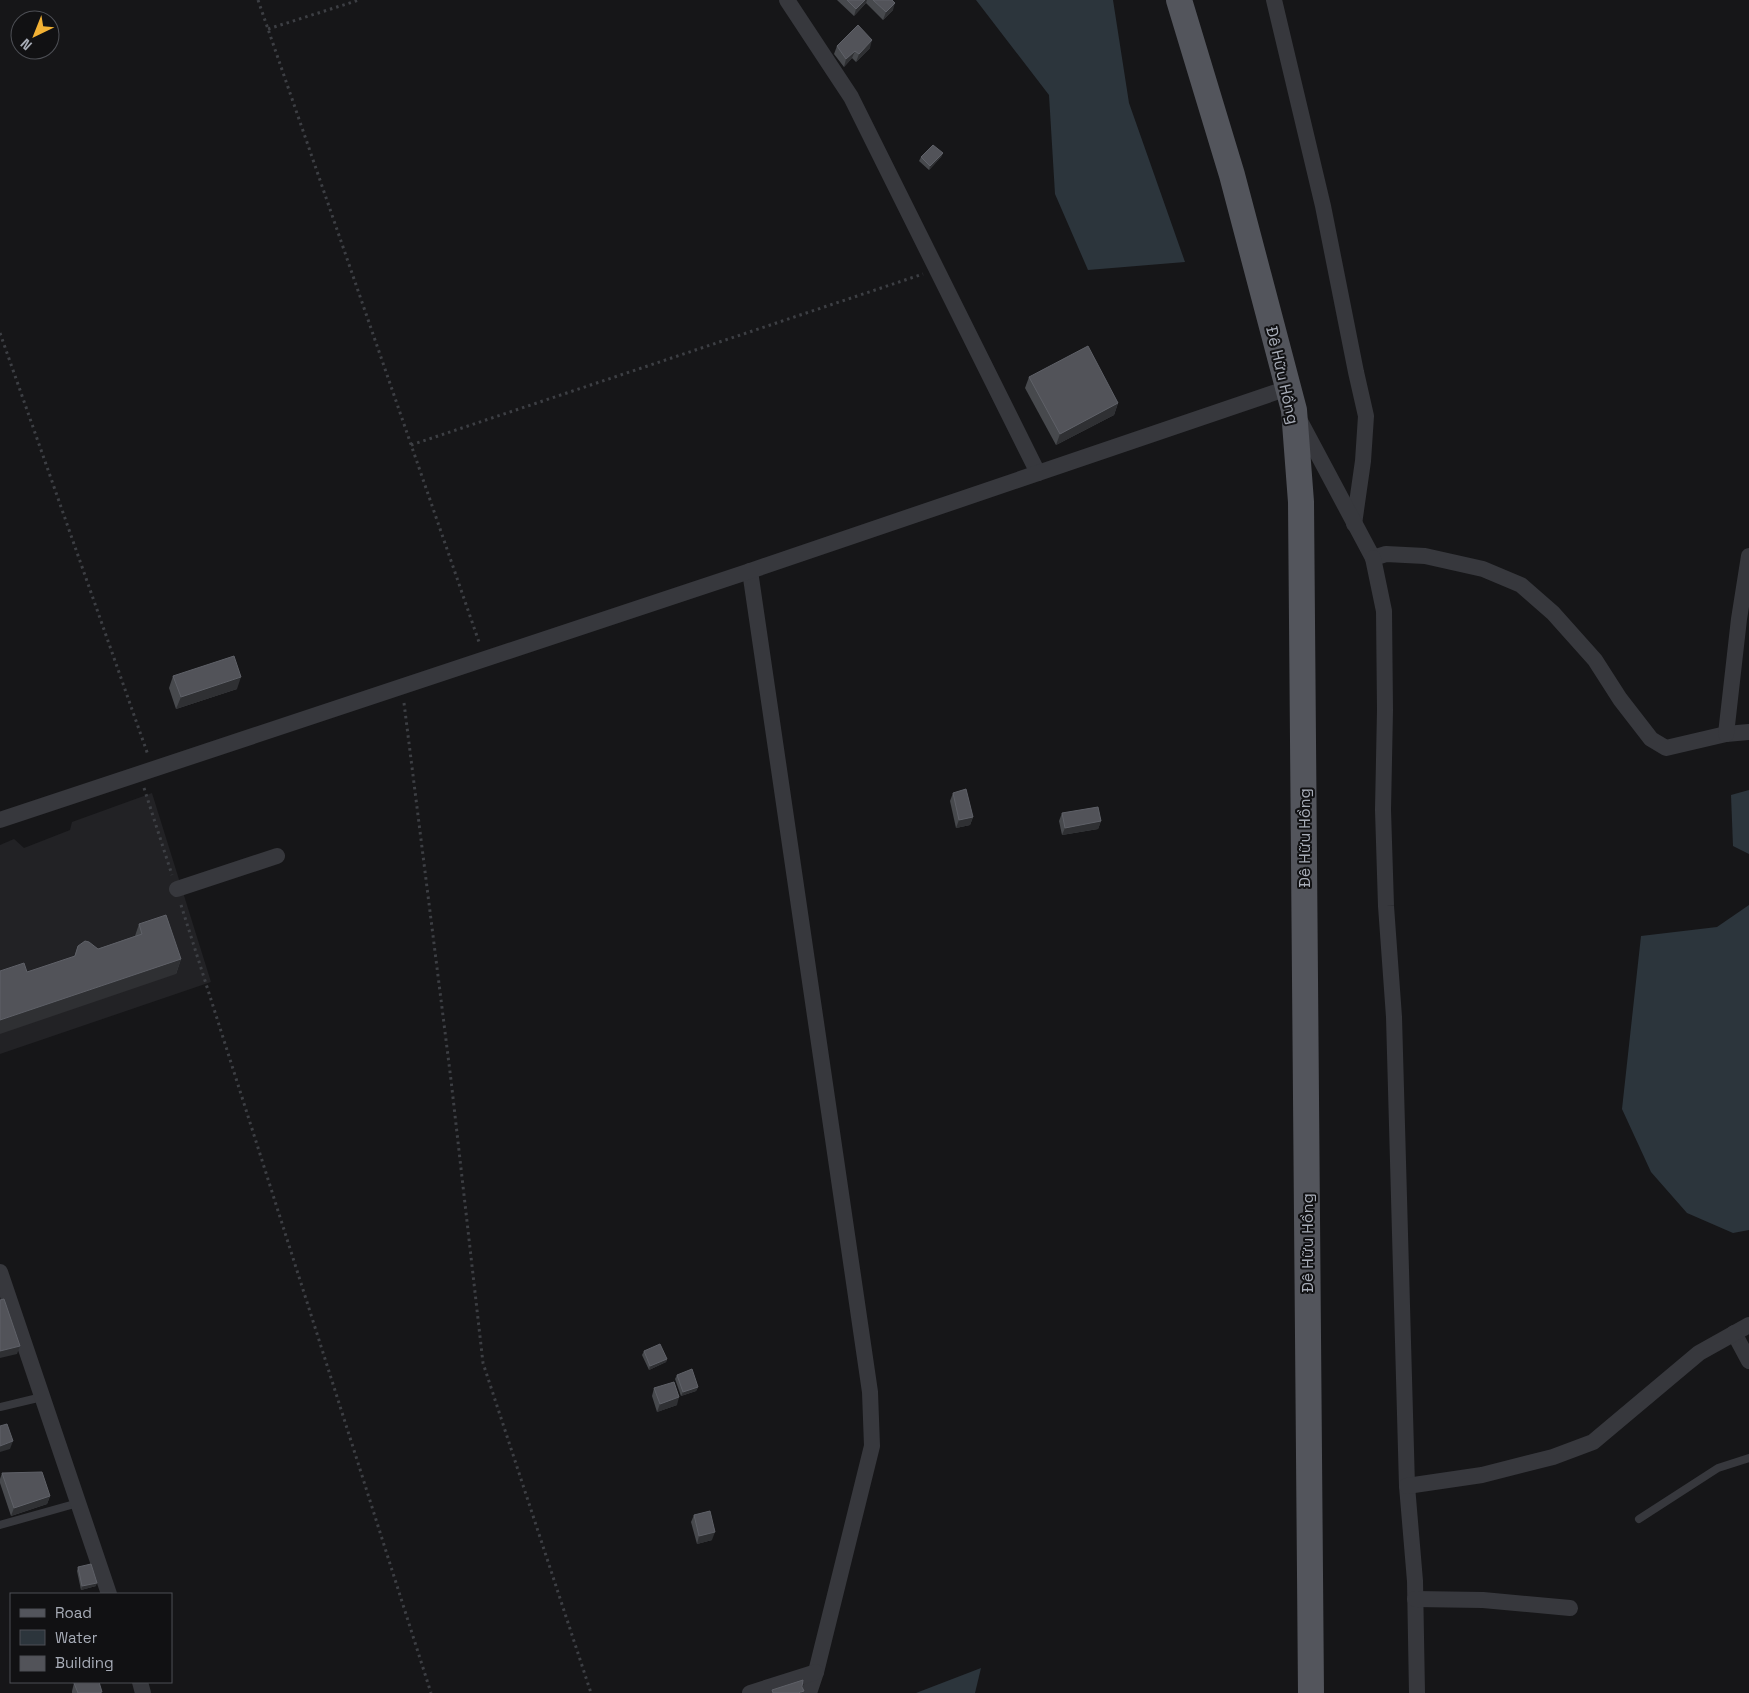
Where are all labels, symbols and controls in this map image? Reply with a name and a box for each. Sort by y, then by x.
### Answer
north arrow [10,10,60,60]
text: N [17,35,36,54]
street label: Đê Hữu Hồng [1261,324,1304,426]
street label: Đê Hữu Hồng [1294,788,1315,888]
street label: Đê Hữu Hồng [1297,1193,1318,1293]
legend [10,1593,172,1683]
text: Road [55,1603,92,1622]
text: Water [55,1628,98,1647]
text: Building [55,1653,114,1672]

